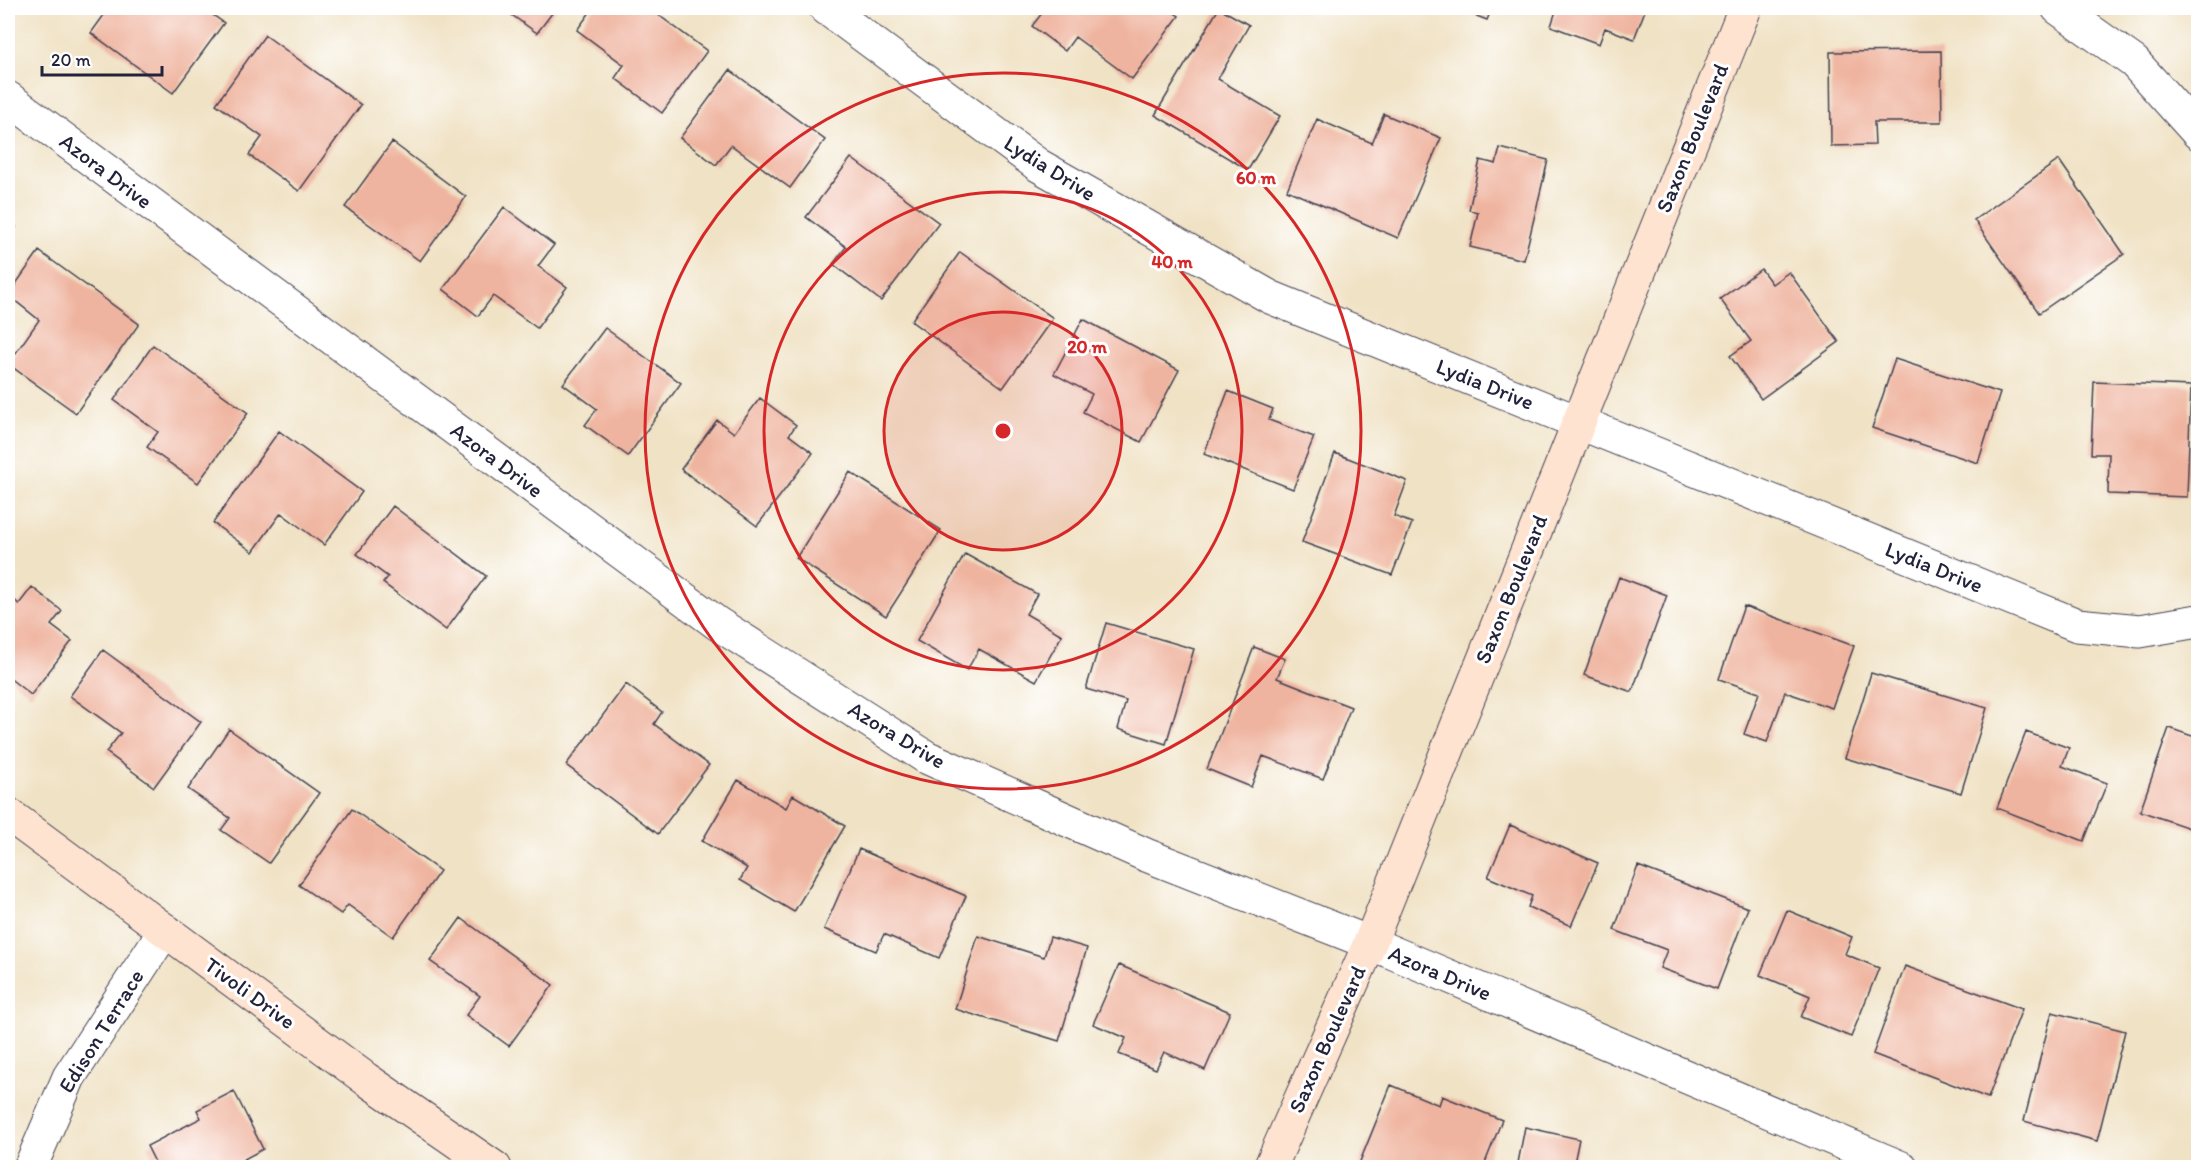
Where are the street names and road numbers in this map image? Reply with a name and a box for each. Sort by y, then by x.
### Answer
street label: Saxon Boulevard [1650,60,1734,216]
street label: Azora Drive [54,127,158,215]
street label: Lydia Drive [999,129,1101,207]
street label: Lydia Drive [1432,352,1538,416]
street label: Azora Drive [445,416,549,504]
street label: Saxon Boulevard [1469,511,1553,667]
street label: Lydia Drive [1881,535,1987,599]
street label: Azora Drive [843,695,951,775]
street label: Azora Drive [1385,939,1495,1007]
street label: Tivoli Drive [199,951,301,1035]
street label: Saxon Boulevard [1282,961,1372,1117]
street label: Edison Terrace [52,964,150,1098]

